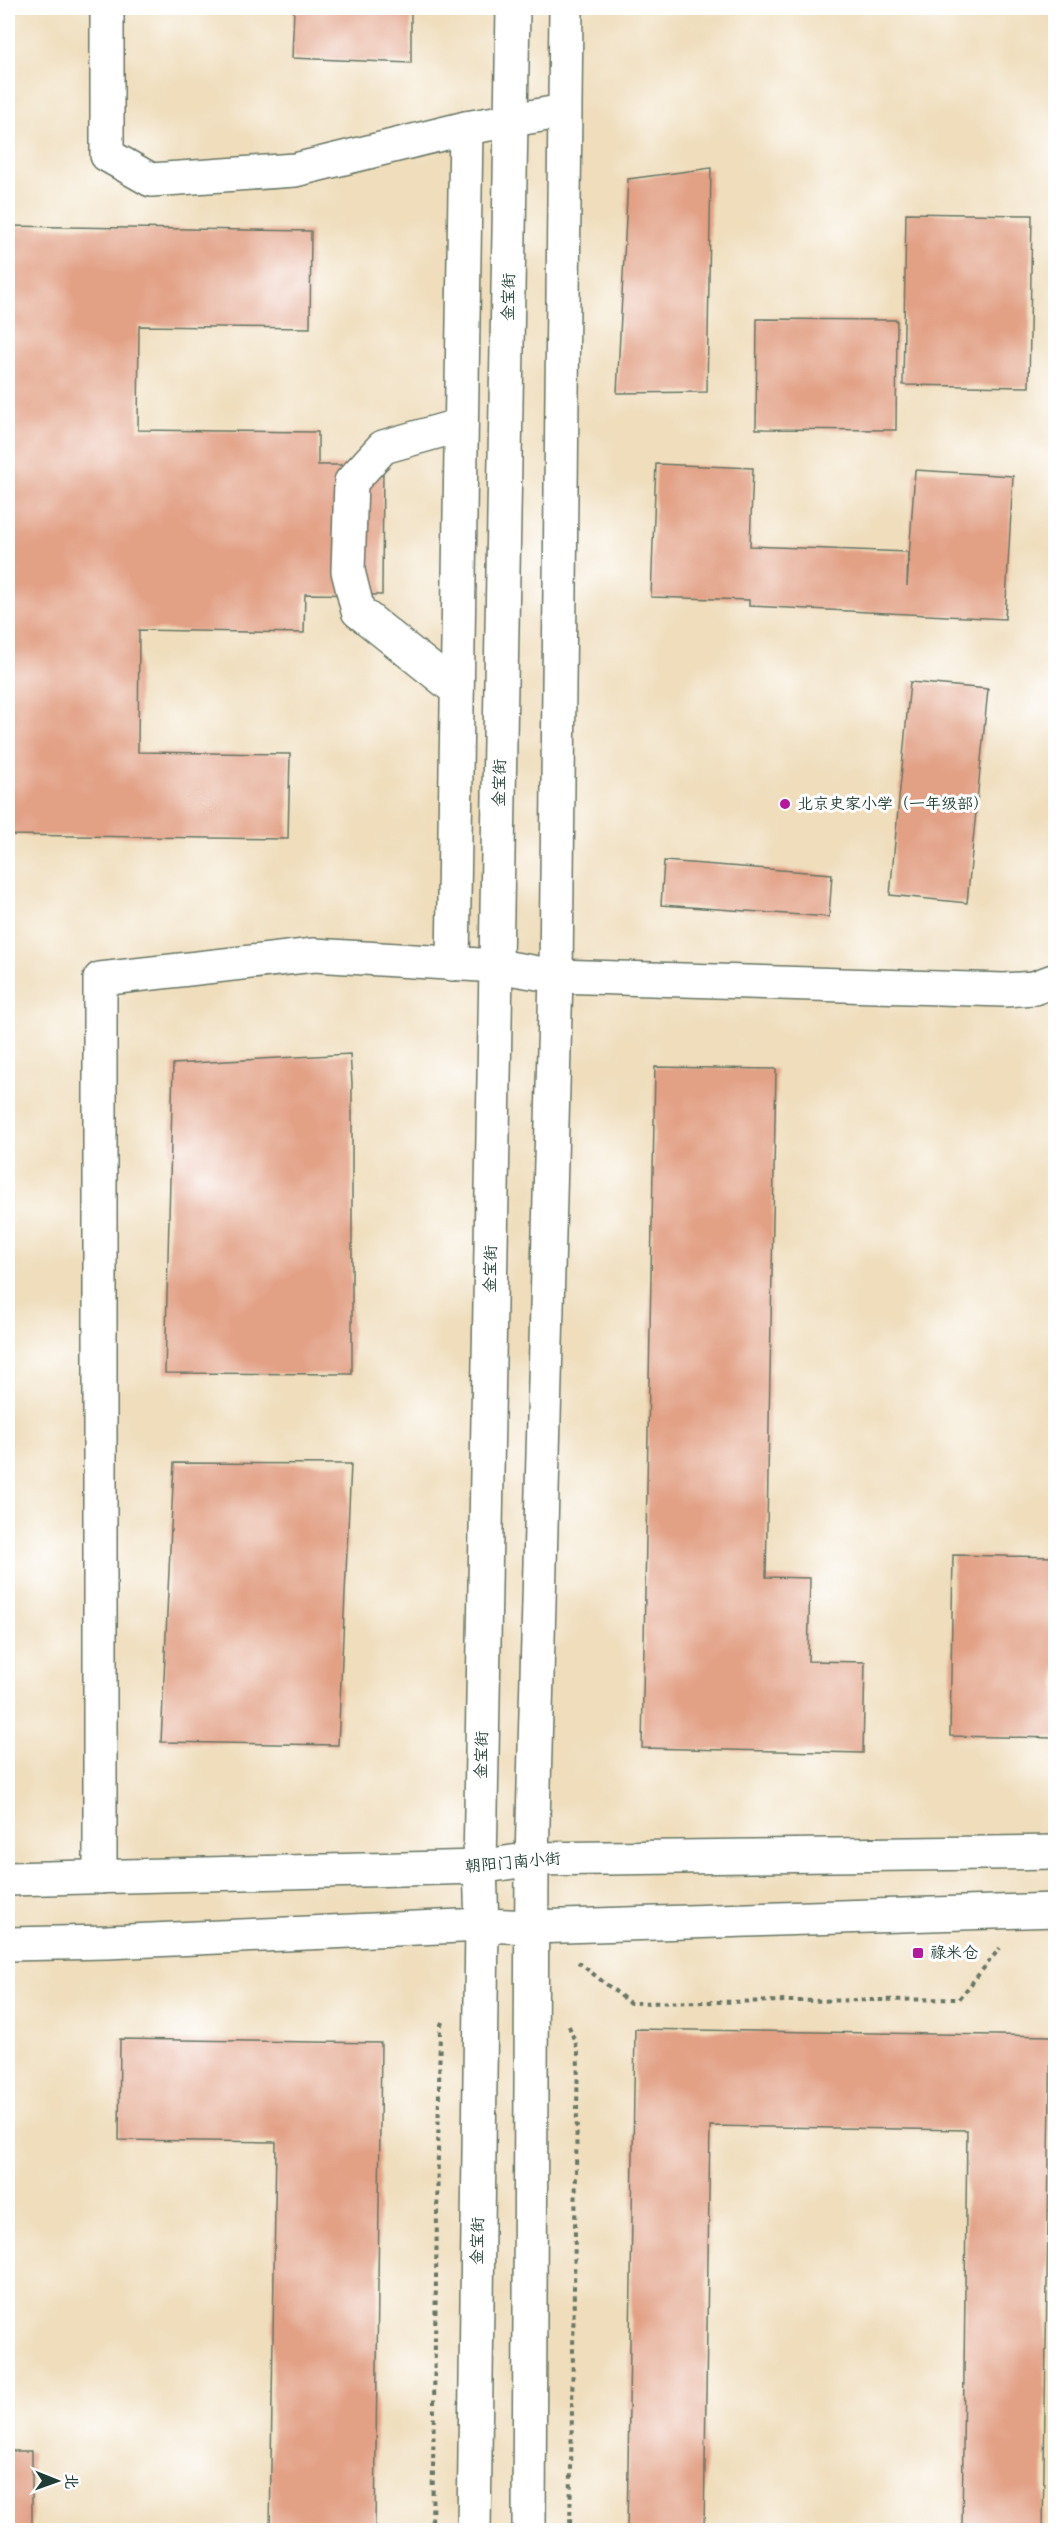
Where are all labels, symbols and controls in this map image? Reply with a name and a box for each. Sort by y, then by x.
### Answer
street label: 金宝街 [496,273,522,321]
street label: 金宝街 [487,759,513,807]
place label: 北京史家小学（一年级部） [797,792,989,817]
marker: 北京史家小学（一年级部） [778,797,792,811]
street label: 金宝街 [478,1245,504,1293]
street label: 金宝街 [469,1731,495,1779]
street label: 朝阳门南小街 [464,1846,562,1880]
place label: 禄米仓 [930,1941,978,1966]
marker: 禄米仓 [911,1946,925,1960]
street label: 金宝街 [465,2217,491,2265]
north arrow [27,2451,87,2511]
text: 北 [58,2473,83,2489]

